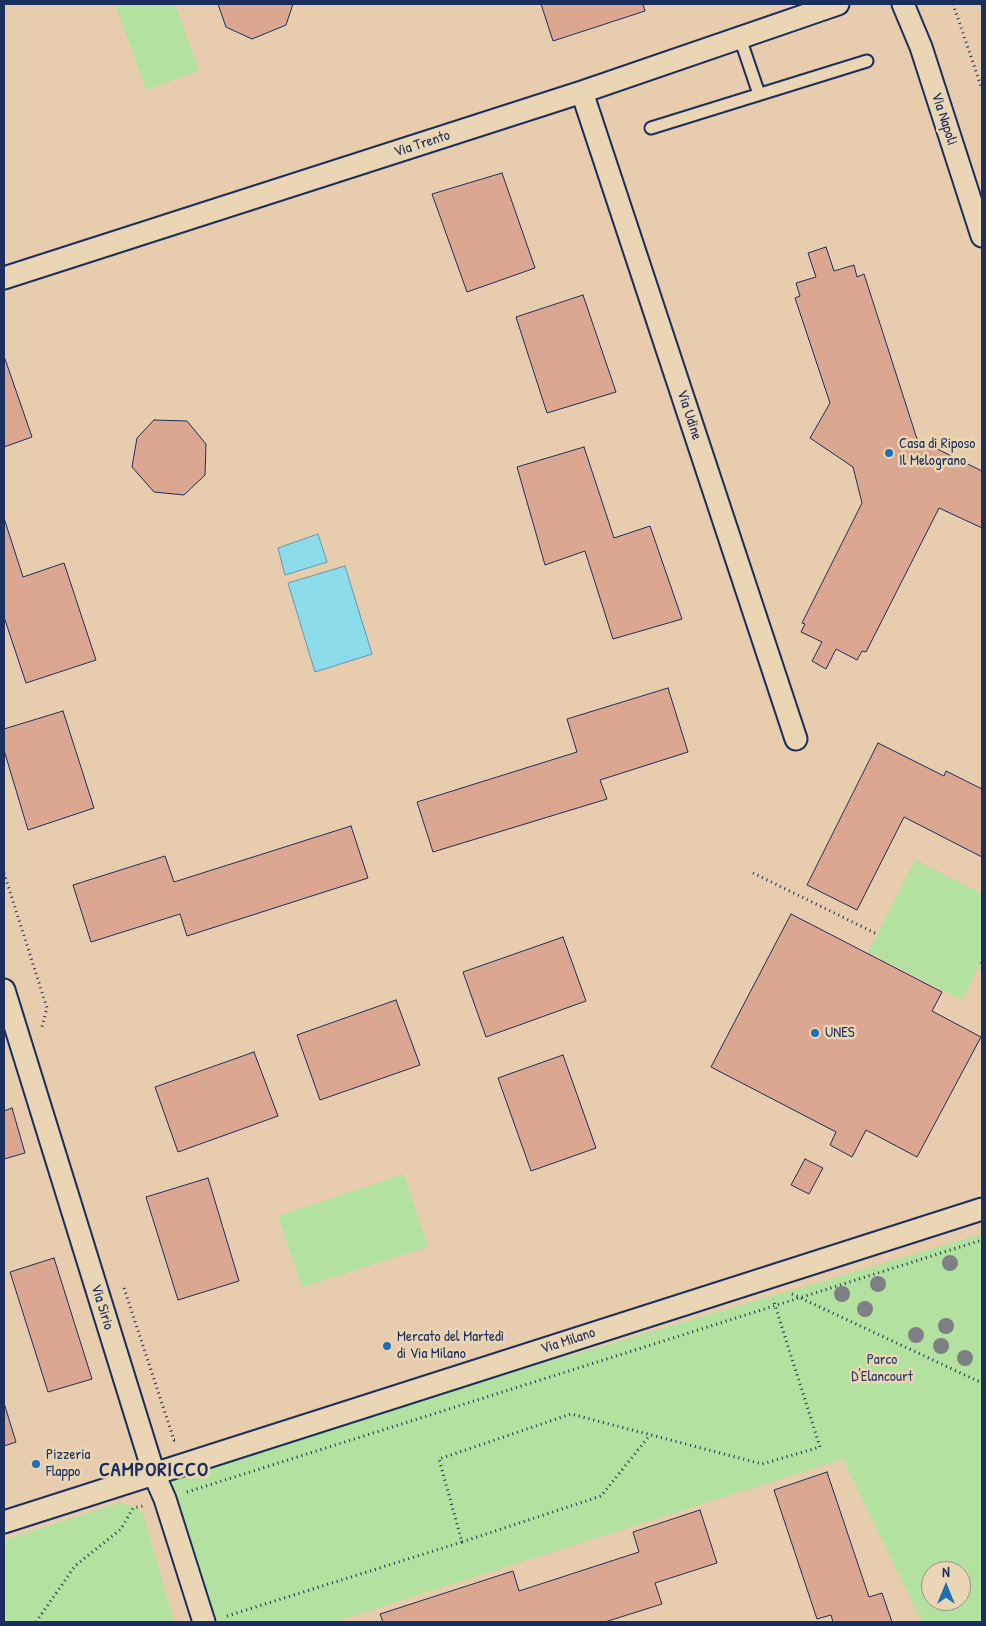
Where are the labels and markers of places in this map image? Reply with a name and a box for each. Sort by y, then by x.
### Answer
place label: Casa di Riposo Il Melograno [899,435,975,470]
marker: Casa di Riposo Il Melograno [883,447,895,459]
place label: UNES [825,1024,855,1042]
marker: UNES [809,1027,821,1039]
place label: Mercato del Martedì di Via Milano [397,1328,504,1363]
marker: Mercato del Martedì di Via Milano [381,1340,393,1352]
place label: Pizzeria Flappo [46,1446,90,1481]
marker: Pizzeria Flappo [30,1458,42,1470]

